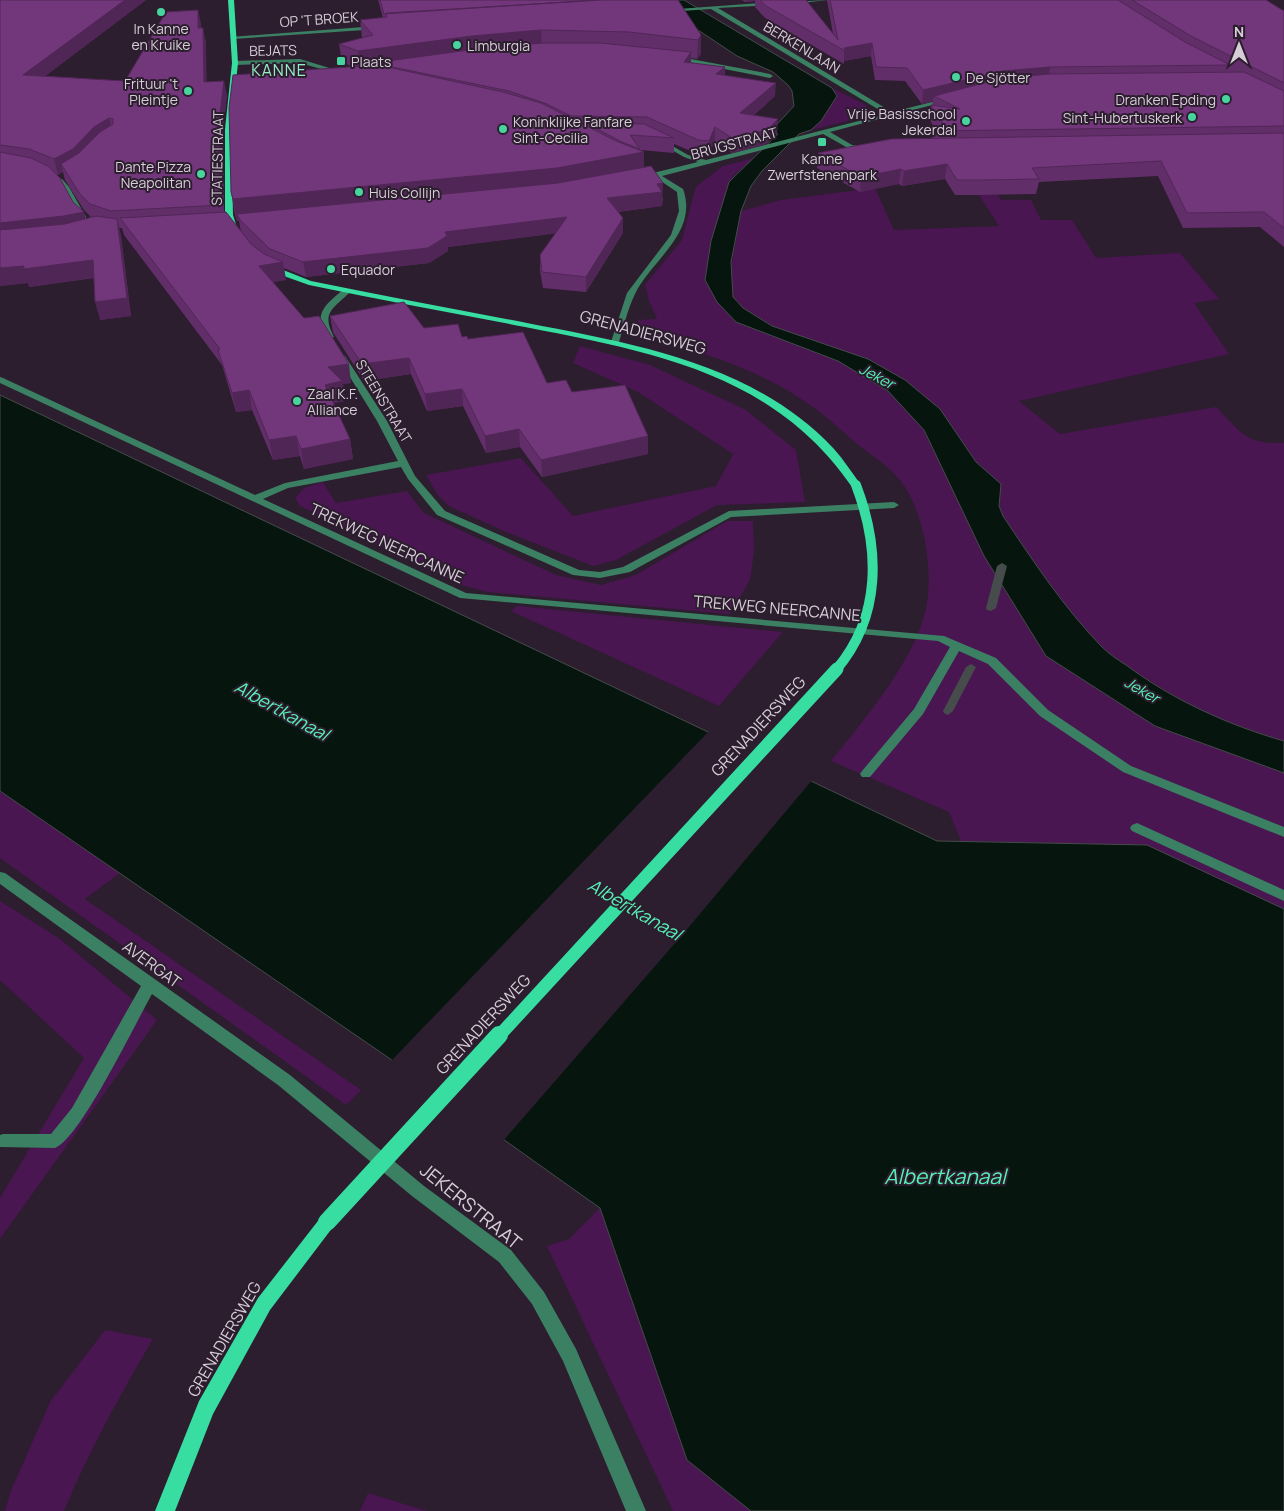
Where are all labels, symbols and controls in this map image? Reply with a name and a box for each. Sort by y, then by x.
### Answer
marker: In Kanne en Kruike [155,6,167,18]
street label: OP 'T BROEK [279,7,360,31]
street label: BERKENLAAN [760,17,844,77]
place label: In Kanne en Kruike [131,19,191,54]
north arrow [1214,20,1264,70]
text: N [1234,22,1244,41]
place label: Limburgia [467,36,530,55]
marker: Limburgia [451,39,463,51]
street label: BEJATS [249,40,297,60]
place label: Plaats [351,52,391,71]
marker: Plaats [335,55,347,67]
district label: KANNE [251,59,307,81]
place label: De Sjötter [966,68,1030,87]
marker: De Sjötter [950,71,962,83]
place label: Frituur 't Pleintje [124,74,178,109]
marker: Frituur 't Pleintje [182,85,194,97]
place label: Dranken Epding [1115,90,1216,109]
marker: Dranken Epding [1220,93,1232,105]
place label: Vrije Basisschool Jekerdal [847,104,956,139]
place label: Sint-Hubertuskerk [1063,108,1183,127]
street label: STATIESTRAAT [207,109,227,206]
marker: Sint-Hubertuskerk [1186,111,1198,123]
place label: Koninklijke Fanfare Sint-Cecilia [513,112,632,147]
marker: Vrije Basisschool Jekerdal [960,115,972,127]
street label: BRUGSTRAAT [689,122,780,164]
marker: Koninklijke Fanfare Sint-Cecilia [497,123,509,135]
marker: Kanne Zwerfstenenpark [816,136,828,148]
place label: Kanne Zwerfstenenpark [767,149,878,184]
place label: Dante Pizza Neapolitan [115,157,191,192]
marker: Dante Pizza Neapolitan [195,168,207,180]
place label: Huis Collijn [369,183,440,202]
marker: Huis Collijn [353,186,365,198]
place label: Equador [341,260,395,279]
marker: Equador [325,263,337,275]
street label: GRENADIERSWEG [578,305,708,359]
street label: STEENSTRAAT [352,356,417,447]
water label: Jeker [856,358,901,395]
place label: Zaal K.F. Alliance [307,384,358,419]
marker: Zaal K.F. Alliance [291,395,303,407]
street label: TREKWEG NEERCANNE [306,498,468,588]
street label: TREKWEG NEERCANNE [692,590,862,626]
street label: GRENADIERSWEG [706,671,810,781]
water label: Jeker [1121,672,1166,710]
water label: Albertkanaal [231,674,336,747]
water label: Albertkanaal [584,873,689,947]
street label: AVERGAT [118,935,186,993]
street label: GRENADIERSWEG [431,969,535,1079]
street label: JEKERSTRAAT [415,1157,528,1255]
water label: Albertkanaal [884,1162,1009,1190]
street label: GRENADIERSWEG [182,1277,266,1401]

